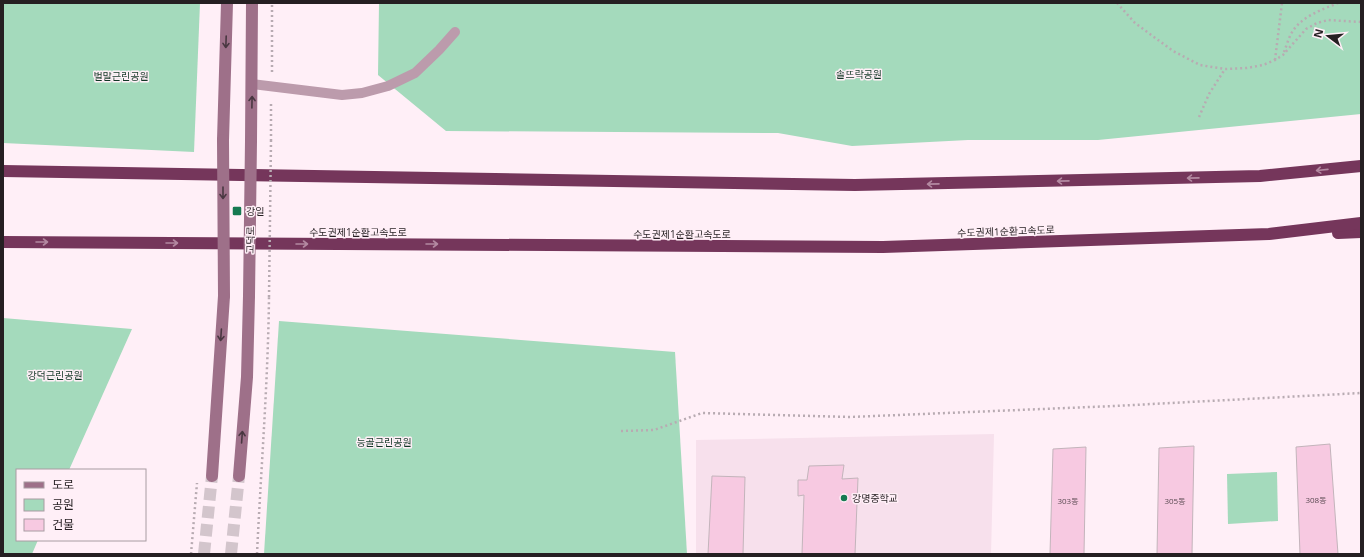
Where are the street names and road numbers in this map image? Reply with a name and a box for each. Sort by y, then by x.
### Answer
street label: 수도권제1순환고속도로 [957,222,1055,240]
street label: 수도권제1순환고속도로 [309,225,407,239]
street label: 고덕로 [243,226,257,254]
street label: 수도권제1순환고속도로 [633,227,731,241]

